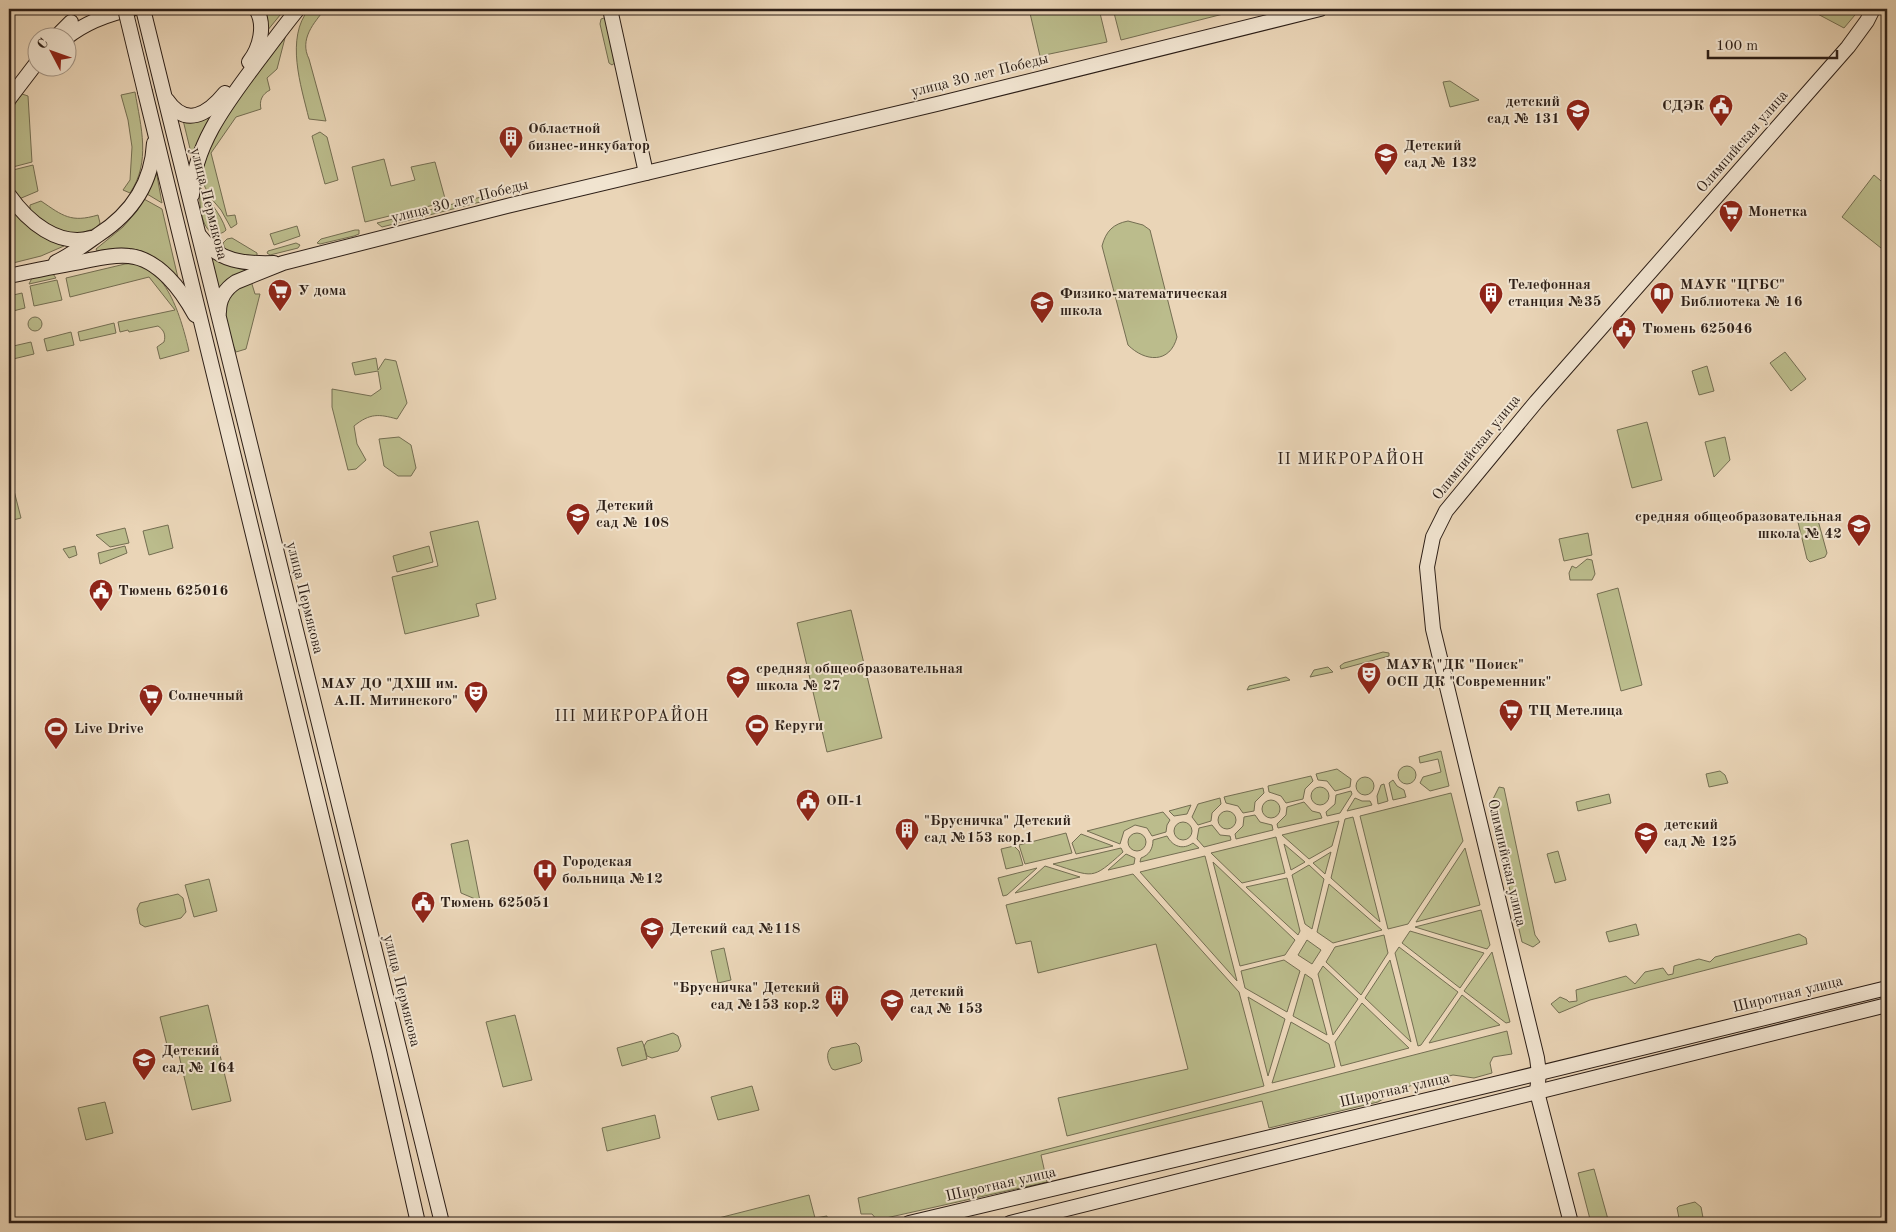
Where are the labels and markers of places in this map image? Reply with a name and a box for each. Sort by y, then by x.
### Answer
public building icon: СДЭК [1708,93,1734,127]
place label: детский сад № 131 [1487,95,1560,127]
school or university icon: детский сад № 131 [1565,98,1591,132]
place label: СДЭК [1662,99,1704,114]
place label: Областной бизнес-инкубатор [528,122,650,154]
building icon: Областной бизнес-инкубатор [498,125,524,159]
place label: Детский сад № 132 [1404,139,1477,171]
school or university icon: Детский сад № 132 [1373,142,1399,176]
supermarket icon: Монетка [1718,199,1744,233]
place label: Монетка [1748,205,1808,220]
supermarket icon: У дома [267,278,293,312]
place label: Телефонная станция №35 [1508,278,1601,310]
place label: МАУК "ЦГБС" Библиотека № 16 [1680,278,1803,310]
building icon: Телефонная станция №35 [1478,281,1504,315]
library icon: МАУК "ЦГБС" Библиотека № 16 [1649,281,1675,315]
place label: У дома [298,284,347,299]
place label: Физико-математическая школа [1060,287,1228,319]
school or university icon: Физико-математическая школа [1029,290,1055,324]
public building icon: Тюмень 625046 [1611,316,1637,350]
place label: Тюмень 625046 [1642,322,1753,337]
place label: Детский сад № 108 [596,499,669,531]
school or university icon: Детский сад № 108 [565,502,591,536]
place label: средняя общеобразовательная школа № 42 [1635,510,1842,542]
school or university icon: средняя общеобразовательная школа № 42 [1846,513,1872,547]
public building icon: Тюмень 625016 [88,578,114,612]
place label: Тюмень 625016 [118,584,229,599]
place label: МАУК "ДК "Поиск" ОСП ДК "Современник" [1386,658,1551,690]
theatre icon: МАУК "ДК "Поиск" ОСП ДК "Современник" [1356,661,1382,695]
place label: средняя общеобразовательная школа № 27 [756,662,963,694]
school or university icon: средняя общеобразовательная школа № 27 [725,665,751,699]
place label: МАУ ДО "ДХШ им. А.П. Митинского" [321,677,458,709]
theatre icon: МАУ ДО "ДХШ им. А.П. Митинского" [463,680,489,714]
supermarket icon: Солнечный [138,683,164,717]
place label: Солнечный [168,689,244,704]
supermarket icon: ТЦ Метелица [1498,698,1524,732]
place label: ТЦ Метелица [1528,704,1623,719]
sports icon: Керуги [744,713,770,747]
sports icon: Live Drive [43,716,69,750]
place label: Керуги [774,719,823,734]
place label: Live Drive [74,722,144,737]
public building icon: ОП-1 [795,788,821,822]
place label: ОП-1 [826,794,863,809]
place label: "Брусничка" Детский сад №153 кор.1 [924,814,1071,846]
building icon: "Брусничка" Детский сад №153 кор.1 [894,817,920,851]
place label: детский сад № 125 [1664,818,1737,850]
school or university icon: детский сад № 125 [1633,821,1659,855]
place label: Городская больница №12 [562,855,663,887]
hospital icon: Городская больница №12 [532,858,558,892]
public building icon: Тюмень 625051 [410,890,436,924]
place label: Тюмень 625051 [440,896,550,911]
school or university icon: Детский сад №118 [639,916,665,950]
place label: Детский сад №118 [670,922,801,937]
place label: "Брусничка" Детский сад №153 кор.2 [673,981,820,1013]
building icon: "Брусничка" Детский сад №153 кор.2 [824,984,850,1018]
place label: детский сад № 153 [910,985,983,1017]
school or university icon: детский сад № 153 [879,988,905,1022]
place label: Детский сад № 164 [162,1044,235,1076]
school or university icon: Детский сад № 164 [131,1047,157,1081]

